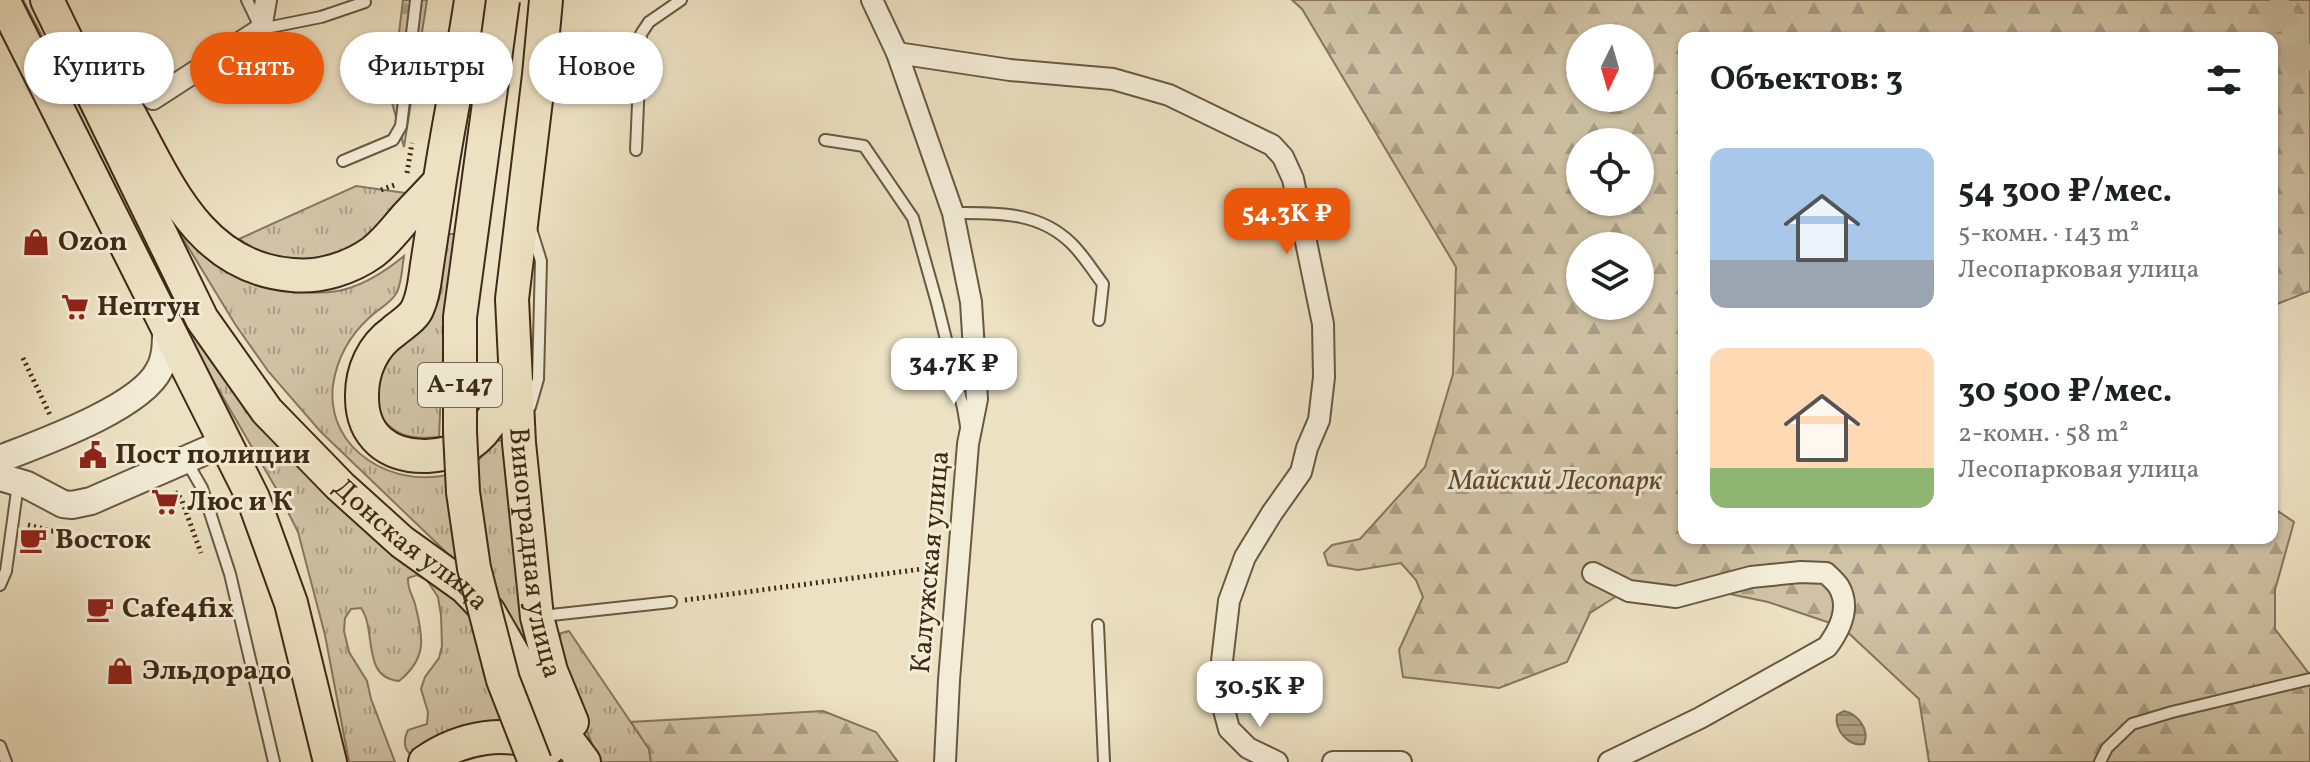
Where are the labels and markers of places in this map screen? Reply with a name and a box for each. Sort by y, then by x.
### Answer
pin: 54.3K ₽ [1213,188,1361,256]
place label: Ozon [58,223,128,262]
shop icon: Ozon [21,227,51,257]
place label: Нептун [97,288,200,327]
supermarket icon: Нептун [60,292,90,322]
pin: 34.7K ₽ [880,338,1028,406]
place label: Пост полиции [115,436,310,475]
public building icon: Пост полиции [78,440,108,470]
place label: Люс и К [187,483,293,522]
supermarket icon: Люс и К [150,487,180,517]
place label: Восток [55,521,151,560]
cafe icon: Восток [18,525,48,555]
place label: Cafe4fix [122,590,234,629]
cafe icon: Cafe4fix [85,594,115,624]
place label: Эльдорадо [142,652,292,691]
shop icon: Эльдорадо [105,656,135,686]
pin: 30.5K ₽ [1186,661,1334,729]

